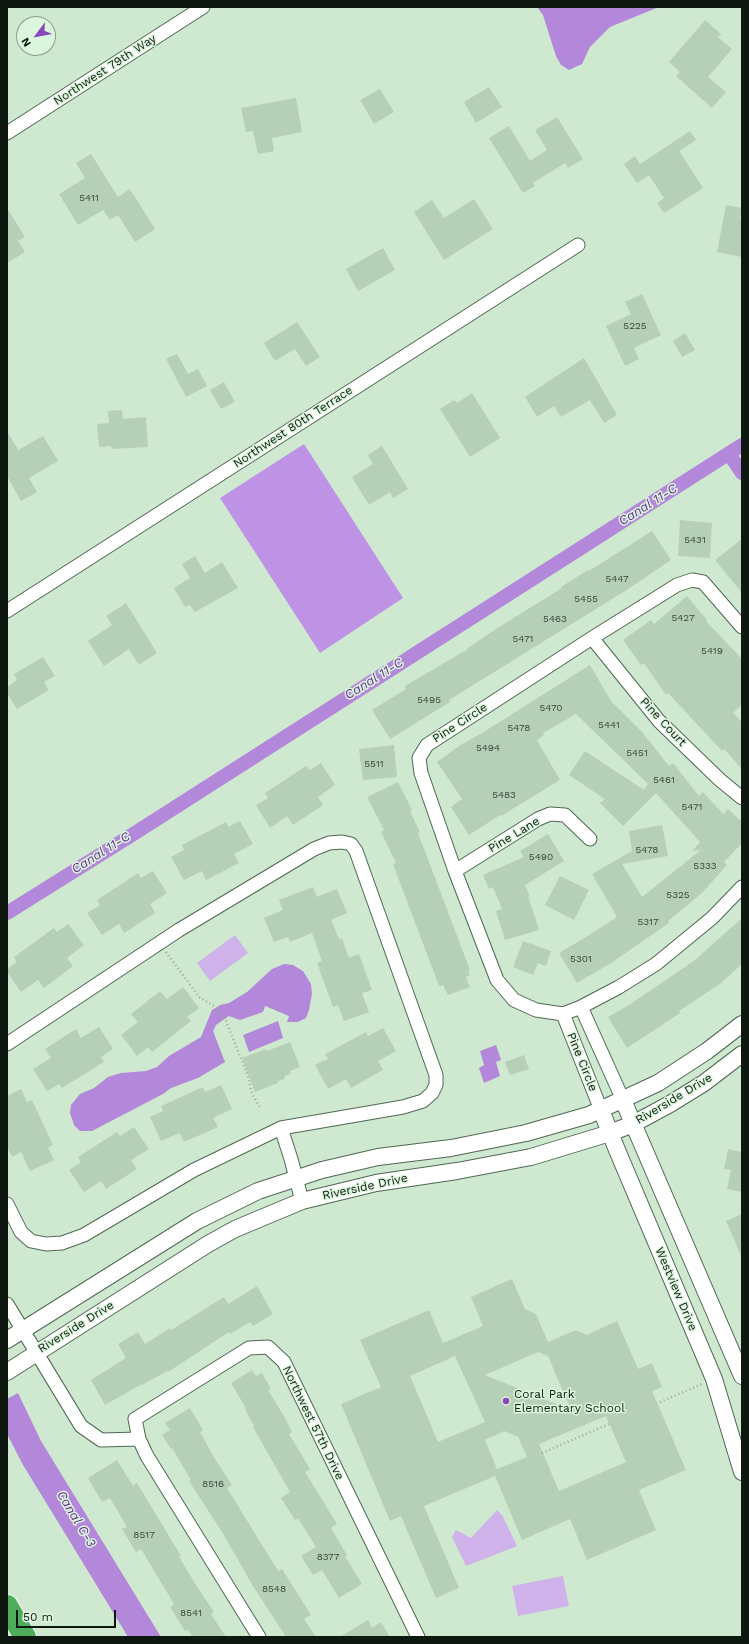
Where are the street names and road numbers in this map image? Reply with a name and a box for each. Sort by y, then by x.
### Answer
street label: Northwest 79th Way [51,31,159,109]
street label: Northwest 80th Terrace [231,383,355,471]
street label: Pine Court [637,695,689,749]
street label: Pine Circle [430,700,490,746]
street label: Pine Lane [486,814,542,856]
street label: Pine Circle [564,1030,600,1094]
street label: Riverside Drive [633,1070,715,1128]
street label: Riverside Drive [321,1171,409,1203]
street label: Westview Drive [652,1245,700,1333]
street label: Riverside Drive [35,1298,117,1356]
street label: Northwest 57th Drive [279,1364,347,1482]

